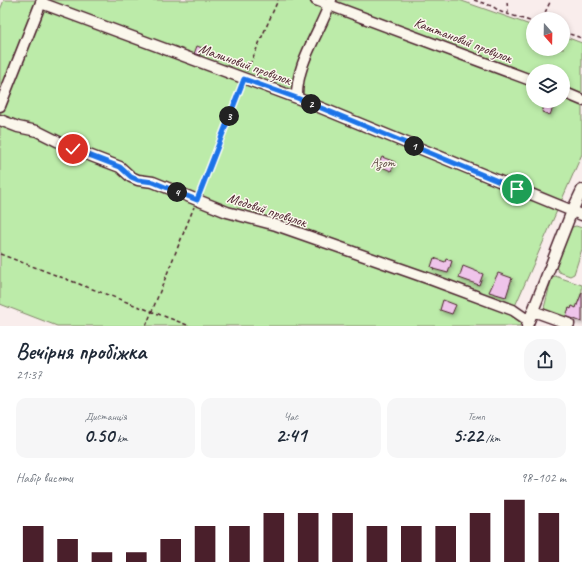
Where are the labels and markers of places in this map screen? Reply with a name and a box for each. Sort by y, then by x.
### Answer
pin: 2 [301,94,321,114]
pin: 3 [219,106,239,126]
pin [56,132,90,166]
pin: 1 [404,136,424,156]
pin [500,172,534,206]
pin: 4 [167,182,187,202]

